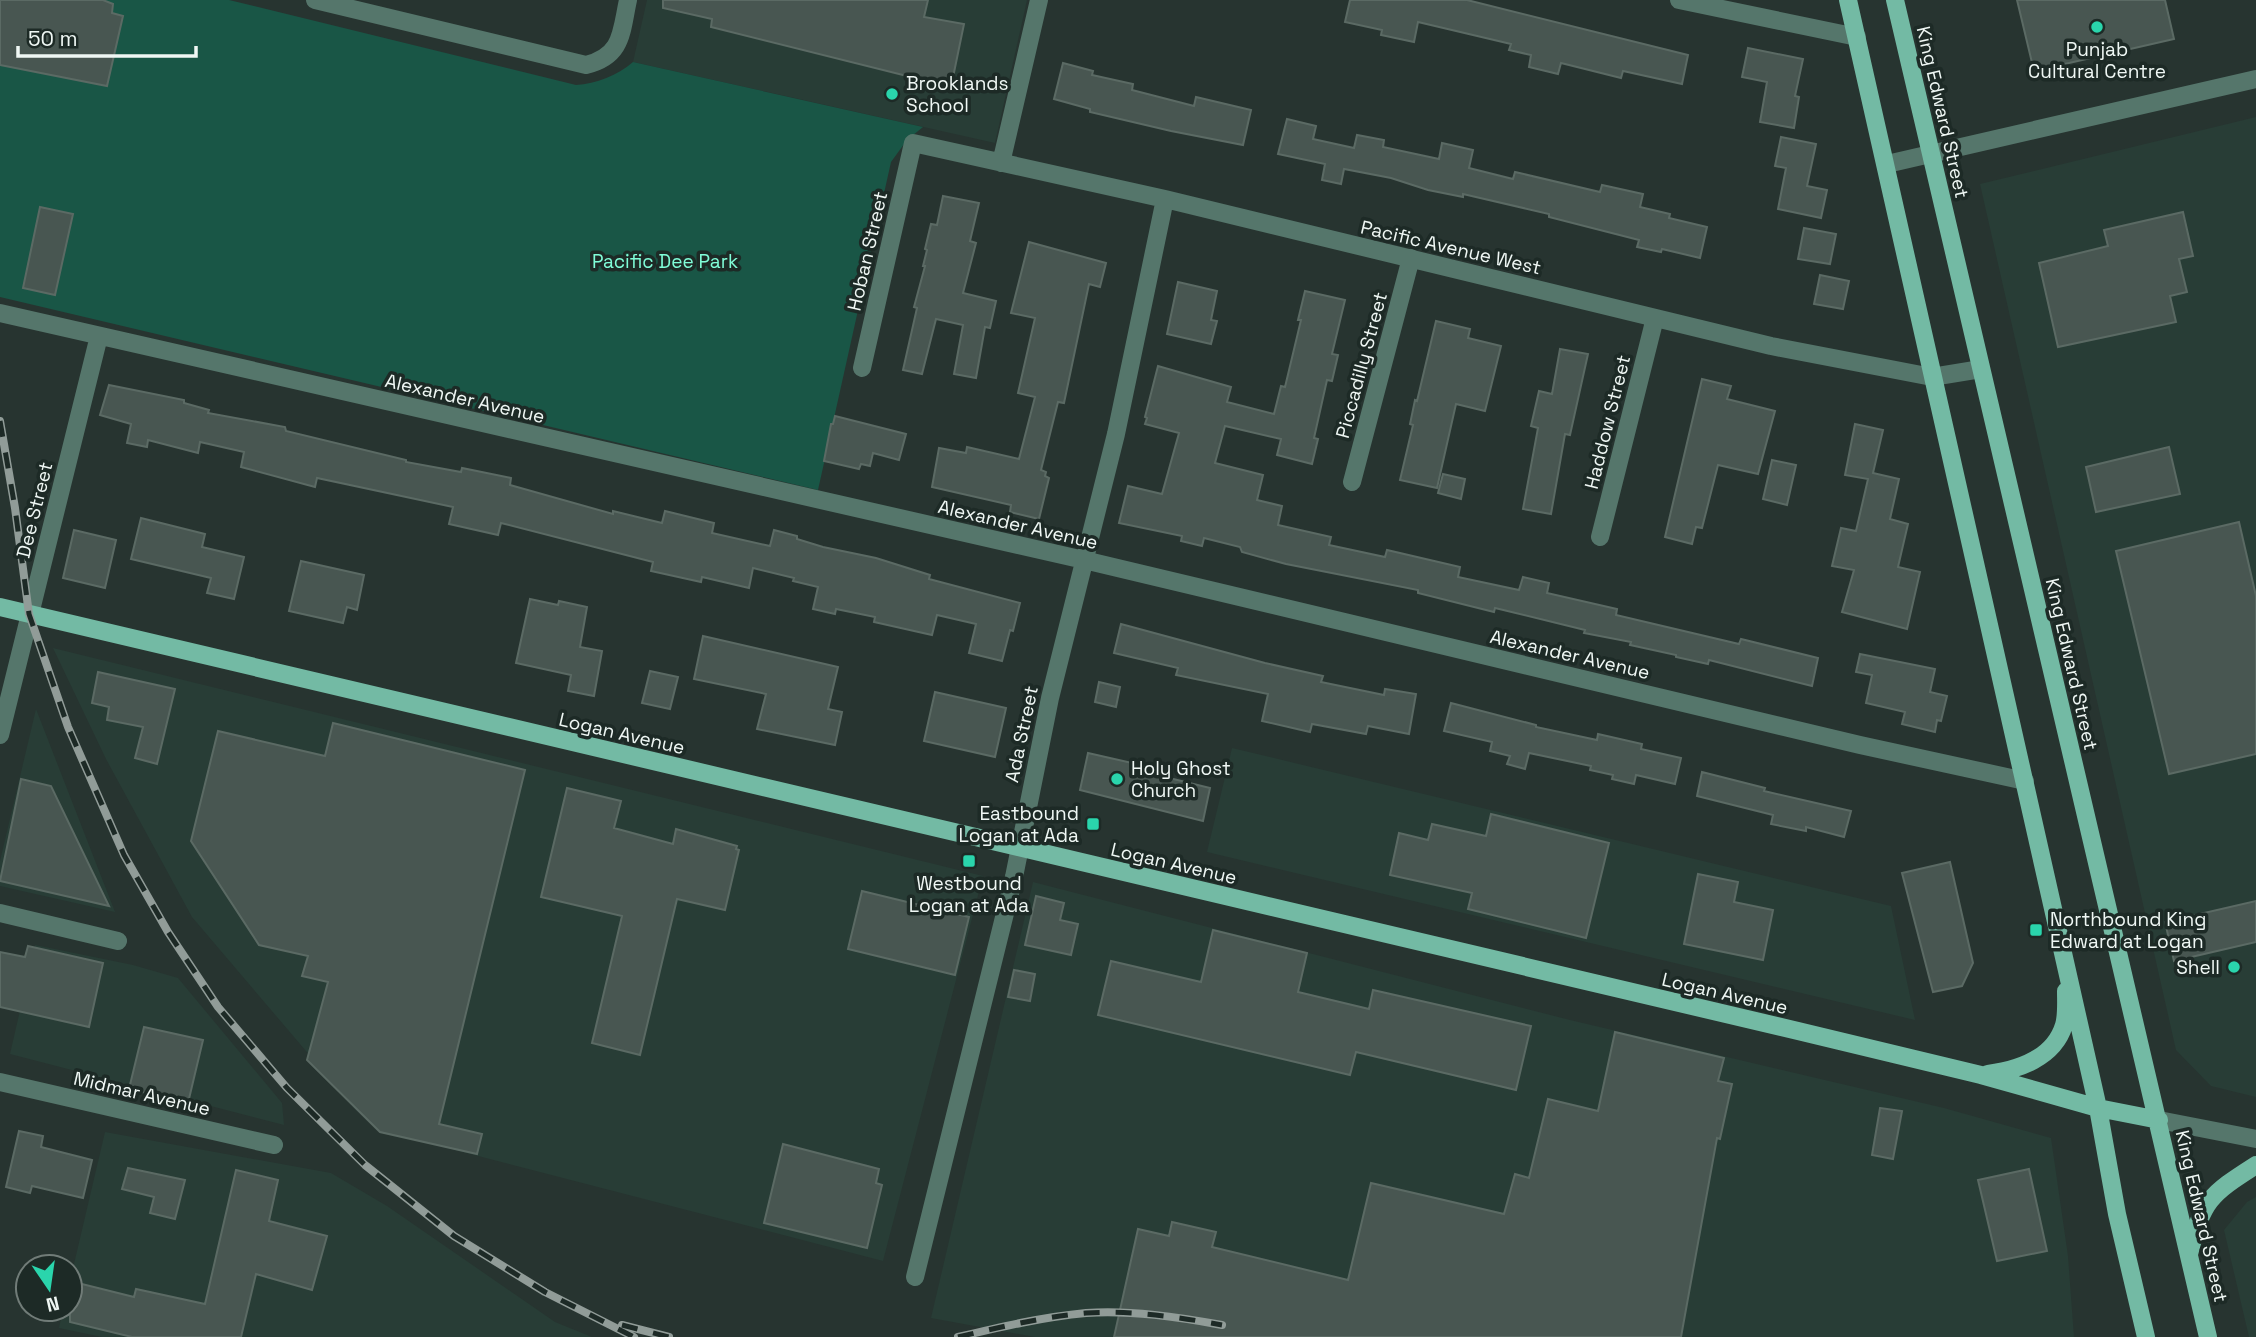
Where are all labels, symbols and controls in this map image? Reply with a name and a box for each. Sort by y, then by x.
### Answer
scale bar [18,14,196,58]
marker: Punjab Cultural Centre [2089,19,2105,35]
street label: King Edward Street [1911,24,1974,201]
text: 50 m [28,25,78,52]
place label: Punjab Cultural Centre [2028,37,2166,84]
place label: Brooklands School [906,71,1009,118]
marker: Brooklands School [884,86,900,102]
street label: Hoban Street [842,189,893,313]
street label: Pacific Avenue West [1358,215,1544,280]
park label: Pacific Dee Park [592,249,738,274]
street label: Piccadilly Street [1330,289,1393,441]
street label: Haddow Street [1579,352,1636,492]
street label: Alexander Avenue [383,368,547,429]
street label: Dee Street [10,460,58,561]
street label: Alexander Avenue [936,494,1100,555]
street label: King Edward Street [2040,576,2103,753]
street label: Alexander Avenue [1488,624,1652,685]
street label: Ada Street [999,684,1044,785]
street label: Logan Avenue [556,707,687,760]
place label: Holy Ghost Church [1131,756,1231,803]
marker: Holy Ghost Church [1109,771,1125,787]
place label: Eastbound Logan at Ada [958,801,1079,848]
marker: Eastbound Logan at Ada [1085,816,1101,832]
street label: Logan Avenue [1108,837,1239,890]
marker: Westbound Logan at Ada [961,853,977,869]
place label: Westbound Logan at Ada [909,871,1029,918]
place label: Northbound King Edward at Logan [2050,907,2206,954]
marker: Northbound King Edward at Logan [2028,922,2044,938]
place label: Shell [2176,955,2220,980]
marker: Shell [2226,959,2242,975]
street label: Logan Avenue [1659,967,1790,1020]
street label: Midmar Avenue [71,1066,213,1121]
street label: King Edward Street [2170,1128,2233,1305]
north arrow [14,1253,84,1323]
text: N [44,1290,62,1318]

